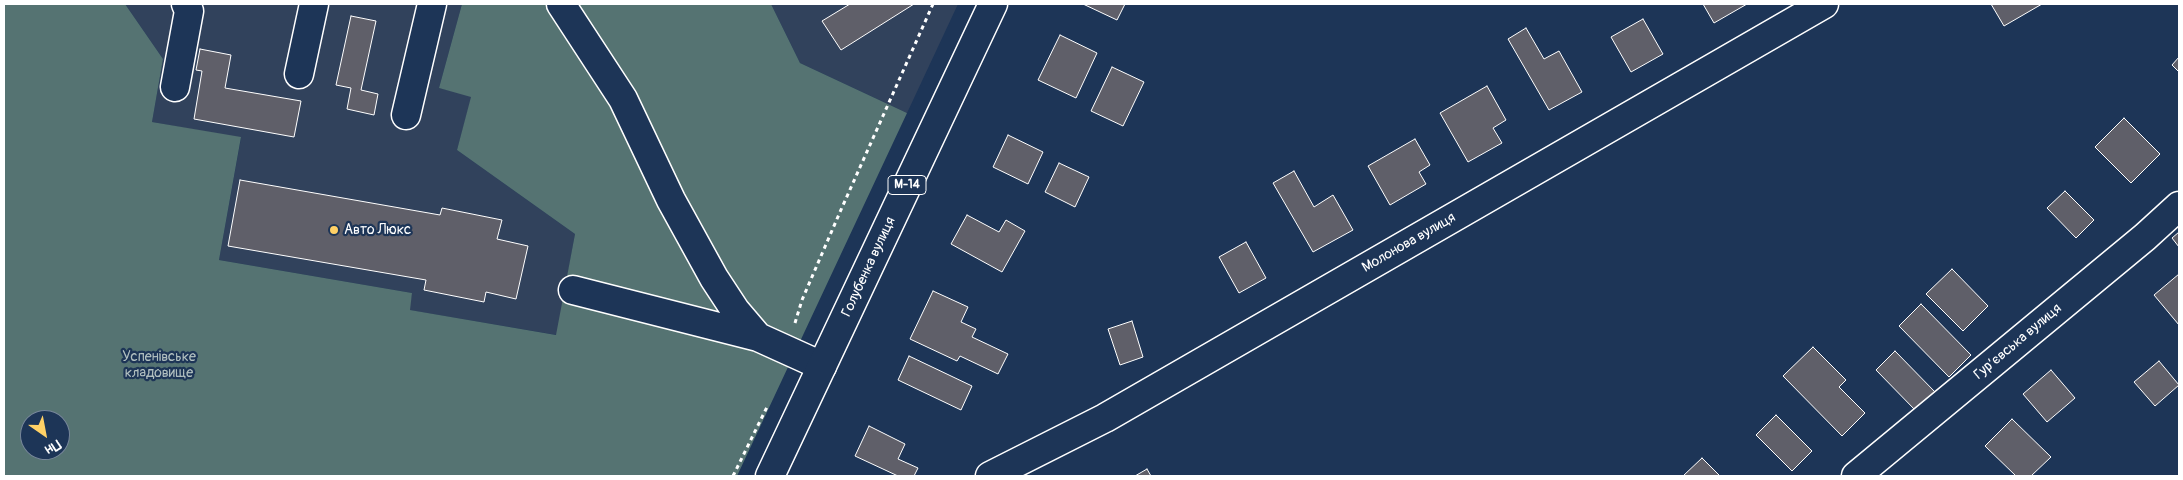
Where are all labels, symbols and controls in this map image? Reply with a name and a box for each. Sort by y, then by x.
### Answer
road number: М-14 [888,176,926,194]
street label: Молонова вулиця [1359,209,1459,277]
street label: Голубенка вулиця [839,214,899,320]
place label: Авто Люкс [344,222,411,238]
marker: Авто Люкс [328,224,340,236]
street label: Гур’євська вулиця [1971,300,2065,384]
park label: Успенівське кладовище [122,349,196,382]
north arrow [20,410,70,460]
text: Пн [42,436,64,458]

